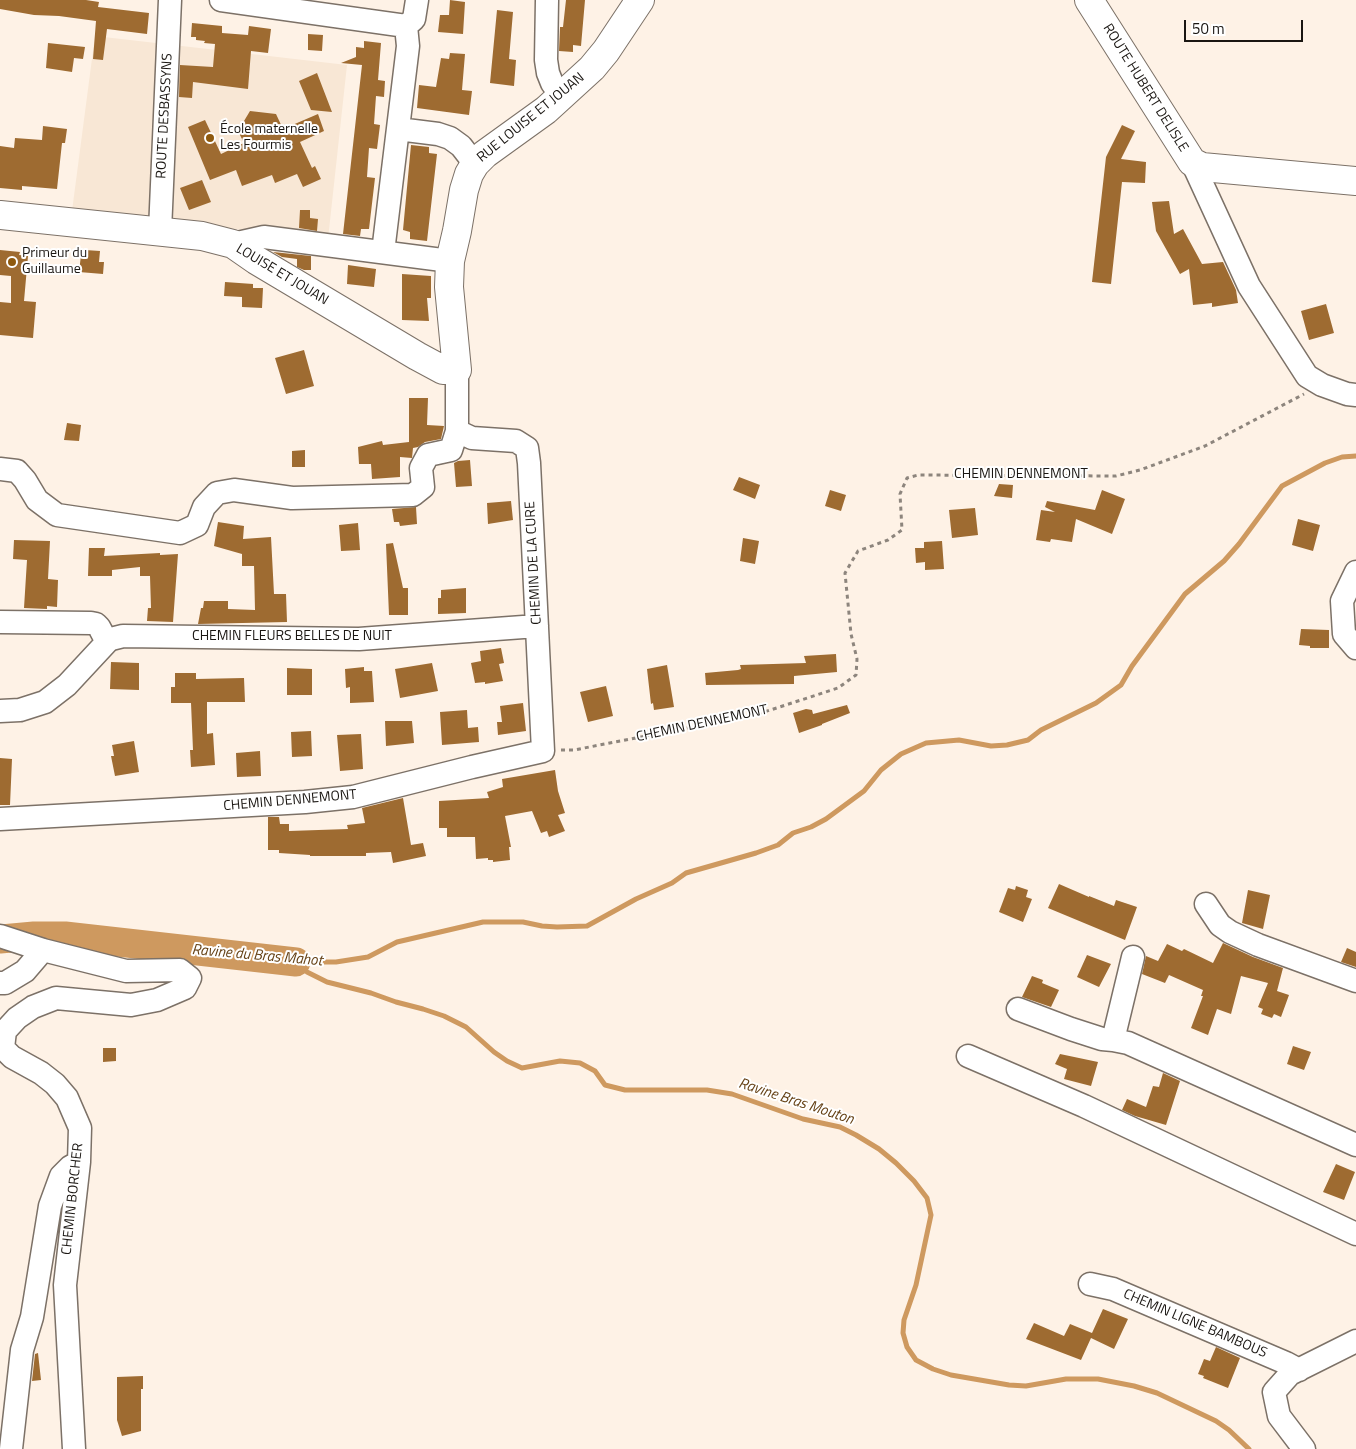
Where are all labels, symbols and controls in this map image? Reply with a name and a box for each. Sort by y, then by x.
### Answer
scale bar [1186,10,1305,42]
text: 50 m [1192,17,1225,40]
street label: ROUTE HUBERT DELISLE [1099,21,1191,155]
street label: ROUTE DESBASSYNS [153,53,177,179]
street label: RUE LOUISE ET JOUAN [474,70,588,166]
place label: École maternelle Les Fourmis [220,122,318,154]
marker: École maternelle Les Fourmis [204,132,216,144]
street label: LOUISE ET JOUAN [233,241,331,309]
place label: Primeur du Guillaume [22,246,87,278]
marker: Primeur du Guillaume [6,256,18,268]
street label: CHEMIN DENNEMONT [954,467,1088,483]
street label: CHEMIN DE LA CURE [522,501,546,625]
street label: CHEMIN FLEURS BELLES DE NUIT [192,629,392,645]
street label: CHEMIN DENNEMONT [635,702,769,746]
street label: CHEMIN DENNEMONT [223,787,357,815]
water label: Ravine du Bras Mahot [191,941,323,971]
water label: Ravine Bras Mouton [736,1075,856,1129]
street label: CHEMIN BORCHER [59,1142,87,1256]
street label: CHEMIN LIGNE BAMBOUS [1121,1286,1269,1362]

